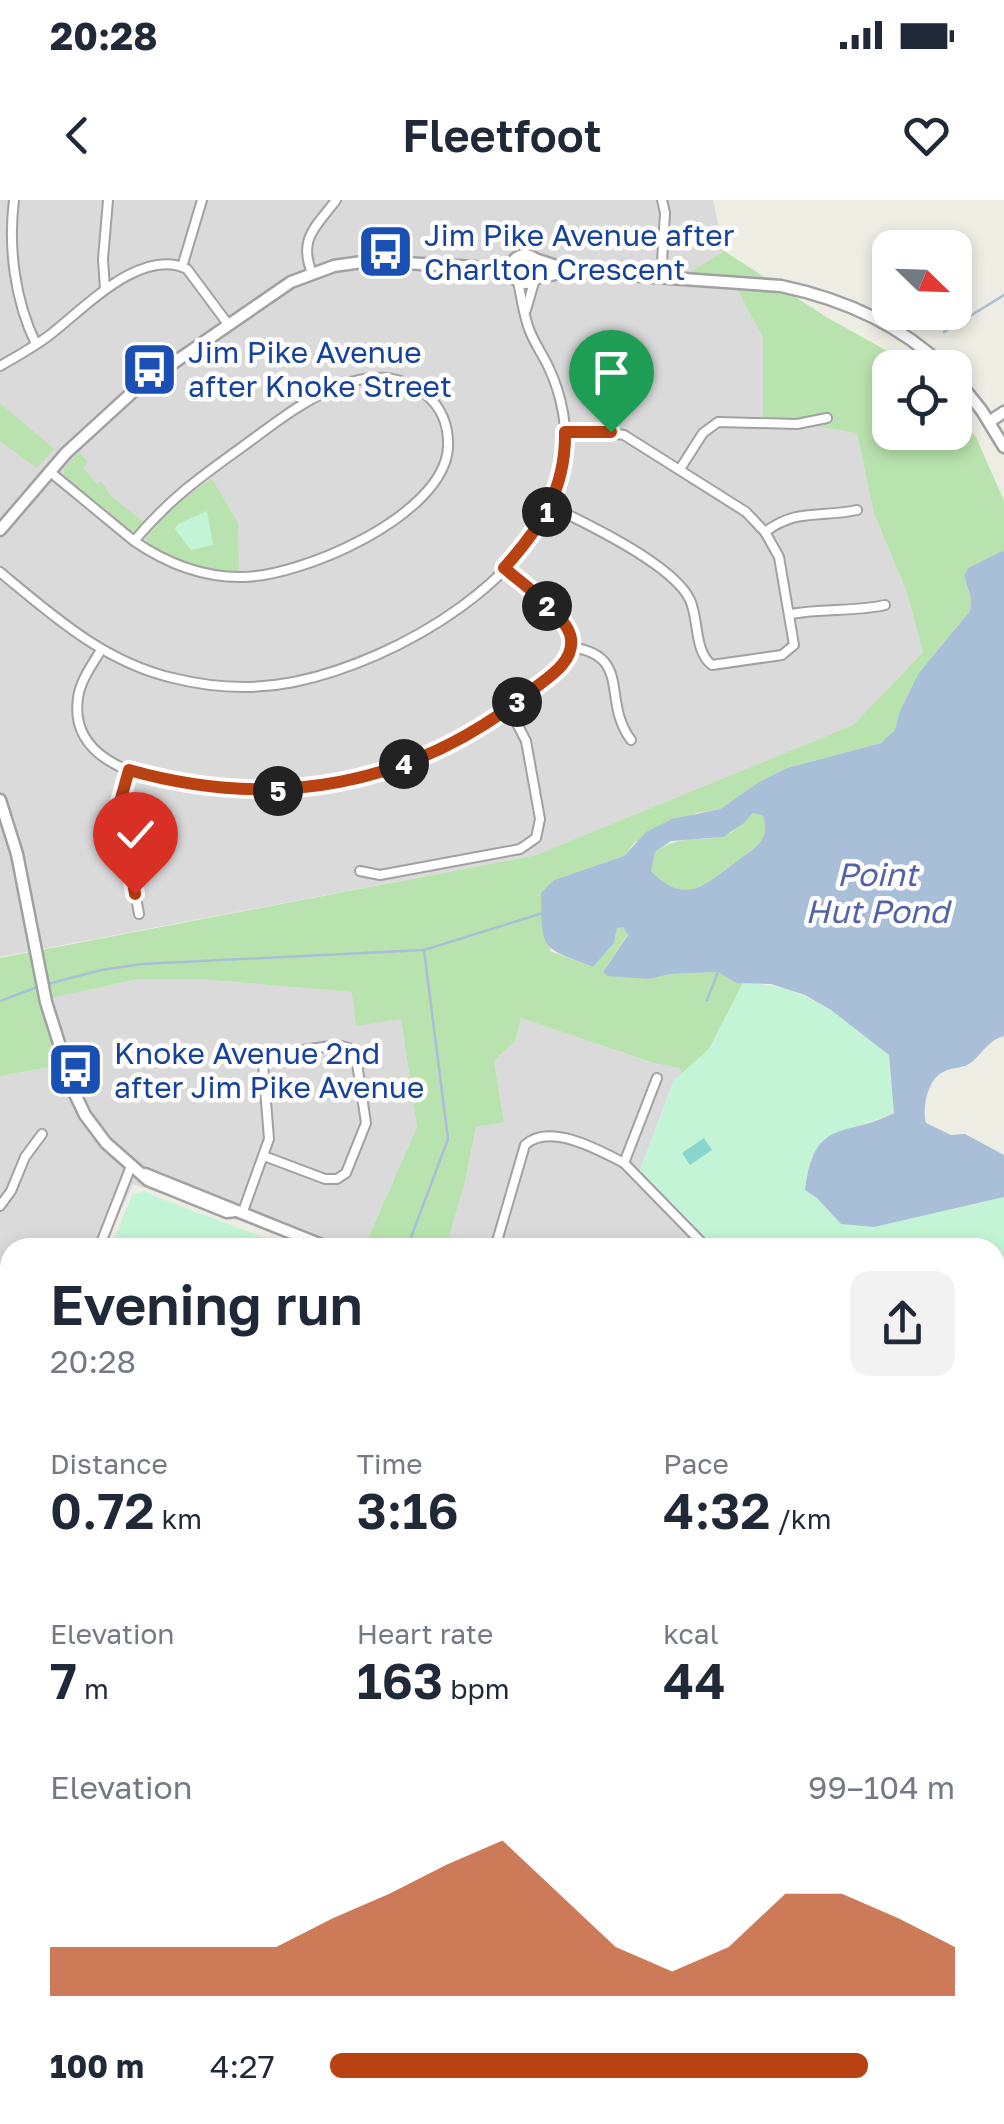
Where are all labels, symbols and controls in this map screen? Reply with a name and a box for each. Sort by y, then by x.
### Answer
text: 20:28 [50,13,158,58]
icon: back [50,108,105,163]
text: Fleetfoot [402,108,602,162]
icon: heart [899,108,954,163]
place label: Jim Pike Avenue after Charlton Crescent [424,217,735,287]
bus stop icon: Jim Pike Avenue after Charlton Crescent [355,222,415,282]
north arrow [872,230,972,330]
map controls [872,230,972,450]
pin [569,330,654,433]
place label: Jim Pike Avenue after Knoke Street [188,334,452,404]
bus stop icon: Jim Pike Avenue after Knoke Street [119,339,179,399]
icon: arrive [584,345,639,400]
button: locate [872,350,972,450]
pin: 1 [522,487,572,537]
text: 1 [540,495,554,528]
pin: 2 [522,581,572,631]
text: 2 [538,589,556,622]
pin: 3 [492,677,542,727]
text: 3 [508,685,526,718]
pin: 4 [379,739,429,789]
text: 4 [395,747,413,780]
pin: 5 [253,766,303,816]
text: 5 [269,774,287,807]
pin [93,792,178,895]
icon: check [108,807,163,862]
water label: Point Hut Pond [805,855,952,930]
place label: Knoke Avenue 2nd after Jim Pike Avenue [114,1035,424,1105]
bus stop icon: Knoke Avenue 2nd after Jim Pike Avenue [45,1040,105,1100]
text: Evening run [50,1271,363,1337]
button: share [850,1271,955,1376]
text: 20:28 [50,1342,136,1380]
text: Distance [50,1447,168,1480]
text: Time [357,1447,423,1480]
text: Pace [663,1447,729,1480]
text: 0.72 [50,1480,154,1540]
text: 3:16 [357,1480,459,1540]
text: 4:32 [663,1480,770,1540]
text: km [154,1502,202,1535]
text: /km [770,1502,831,1535]
text: Elevation [50,1617,175,1650]
text: Heart rate [357,1617,493,1650]
text: kcal [663,1617,719,1650]
text: 7 [50,1650,77,1710]
text: 163 [357,1650,443,1710]
text: 44 [663,1650,726,1710]
text: m [77,1672,109,1705]
text: bpm [443,1672,510,1705]
text: Elevation [50,1768,192,1806]
text: 99–104 m [808,1768,955,1806]
text: 100 m [50,2047,144,2085]
text: 4:27 [210,2047,275,2085]

